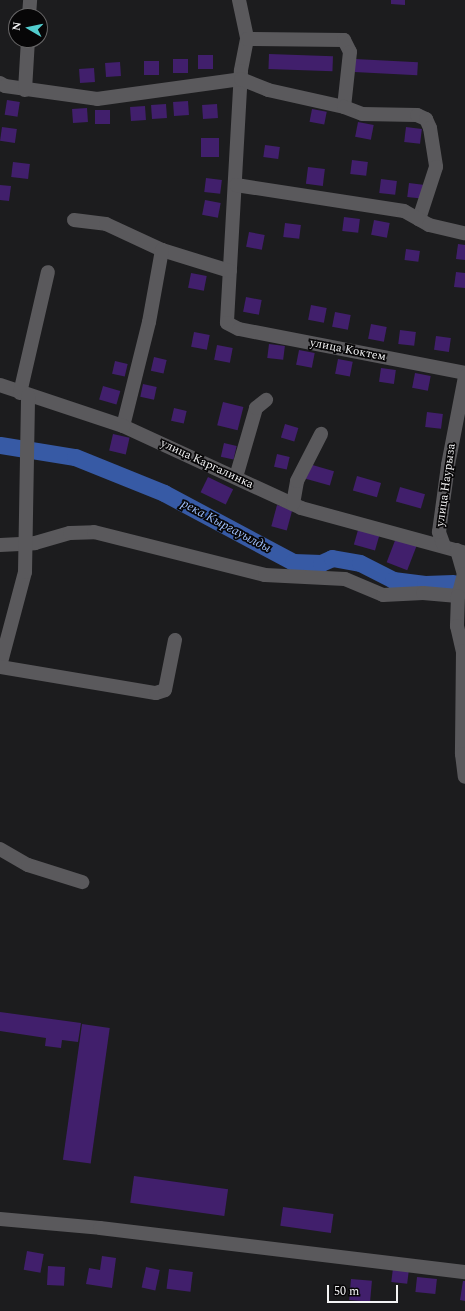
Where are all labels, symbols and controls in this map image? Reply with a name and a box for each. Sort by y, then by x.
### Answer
north arrow [8,8,48,48]
text: N [8,20,26,32]
street label: улица Коктем [309,336,387,364]
street label: улица Каргалинка [158,436,256,492]
street label: улица Наурыза [433,442,459,528]
water label: река Кыргауылды [178,496,274,556]
scale bar [329,1277,400,1303]
text: 50 m [334,1282,359,1301]

